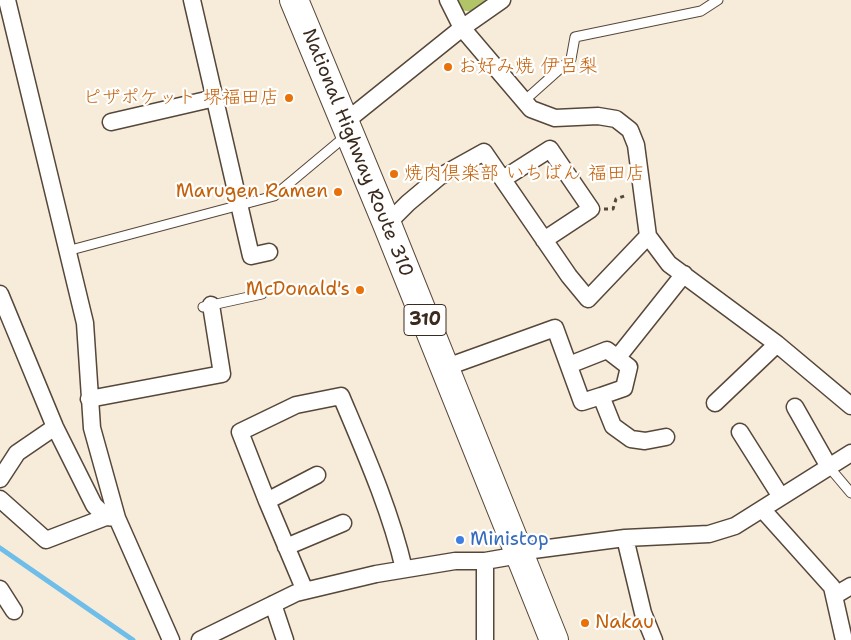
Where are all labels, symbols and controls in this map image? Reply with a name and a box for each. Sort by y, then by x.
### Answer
street label: National Highway Route 310 [297,26,417,280]
place label: お好み焼 伊呂梨 [458,56,597,78]
marker: お好み焼 伊呂梨 [442,61,454,73]
place label: ピザポケット 堺福田店 [83,87,279,109]
marker: ピザポケット 堺福田店 [283,92,295,104]
place label: 焼肉倶楽部 いちばん 福田店 [404,163,645,185]
marker: 焼肉倶楽部 いちばん 福田店 [388,168,400,180]
place label: Marugen Ramen [176,181,328,203]
marker: Marugen Ramen [332,186,344,198]
place label: McDonald's [246,279,350,301]
marker: McDonald's [354,284,366,296]
road number: 310 [404,304,446,336]
place label: Ministop [470,529,549,551]
marker: Ministop [454,534,466,546]
place label: Nakau [595,612,654,634]
marker: Nakau [579,617,591,629]

